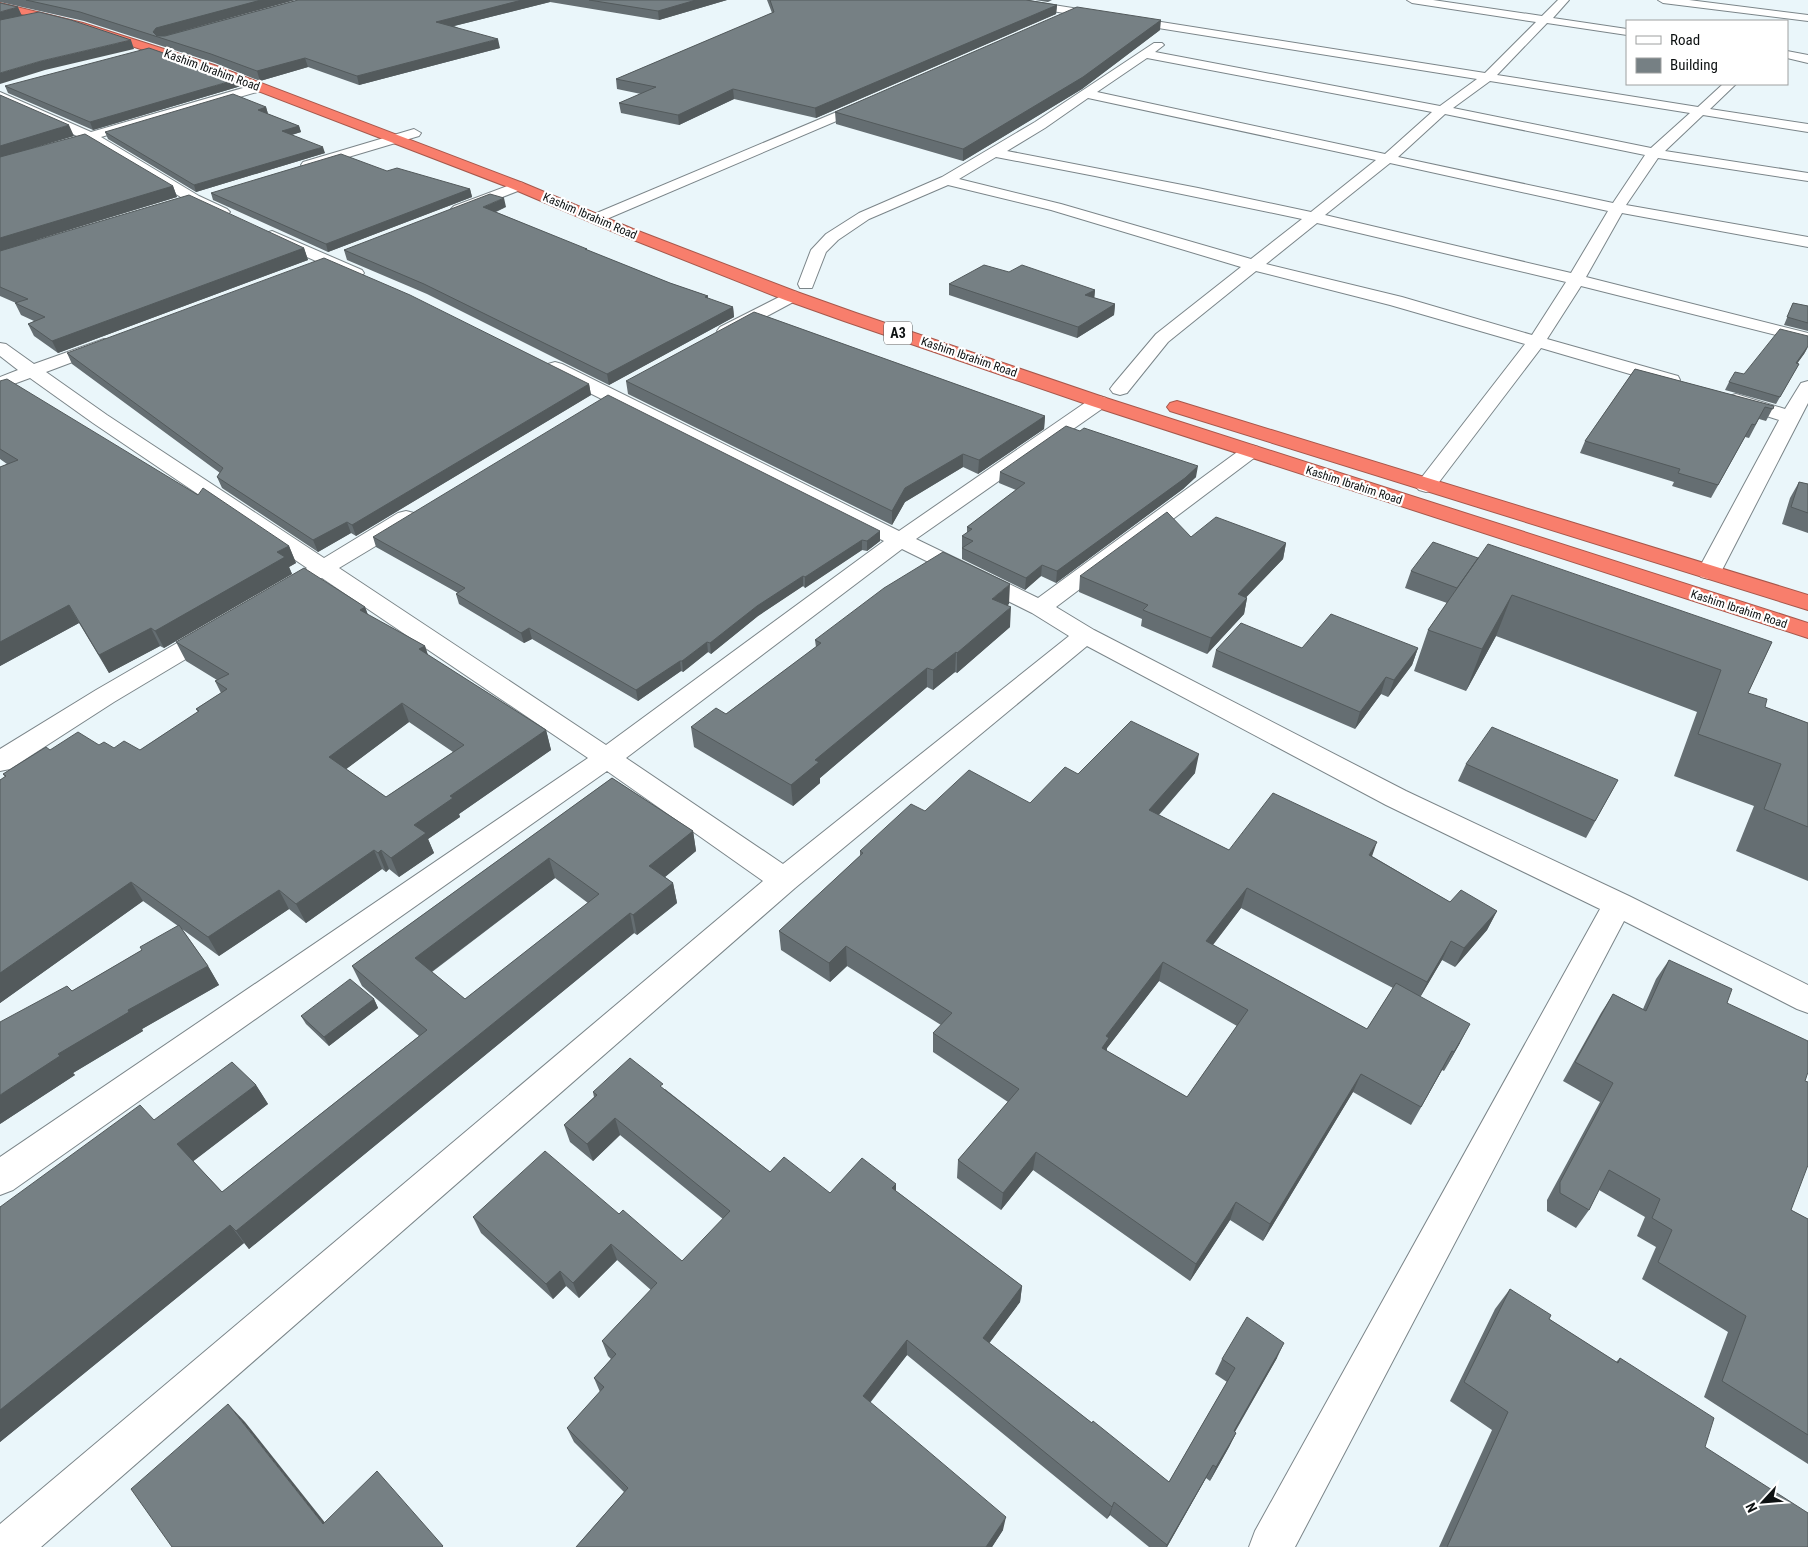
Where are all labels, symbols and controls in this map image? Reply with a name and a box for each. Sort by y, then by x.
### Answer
legend [1626,20,1788,85]
text: Road [1670,31,1700,49]
street label: Kashim Ibrahim Road [162,46,262,94]
text: Building [1670,56,1718,74]
street label: Kashim Ibrahim Road [541,190,639,242]
road number: A3 [884,322,912,344]
street label: Kashim Ibrahim Road [919,334,1019,380]
street label: Kashim Ibrahim Road [1304,463,1404,507]
street label: Kashim Ibrahim Road [1689,587,1789,631]
north arrow [1738,1477,1788,1527]
text: N [1742,1500,1760,1515]

